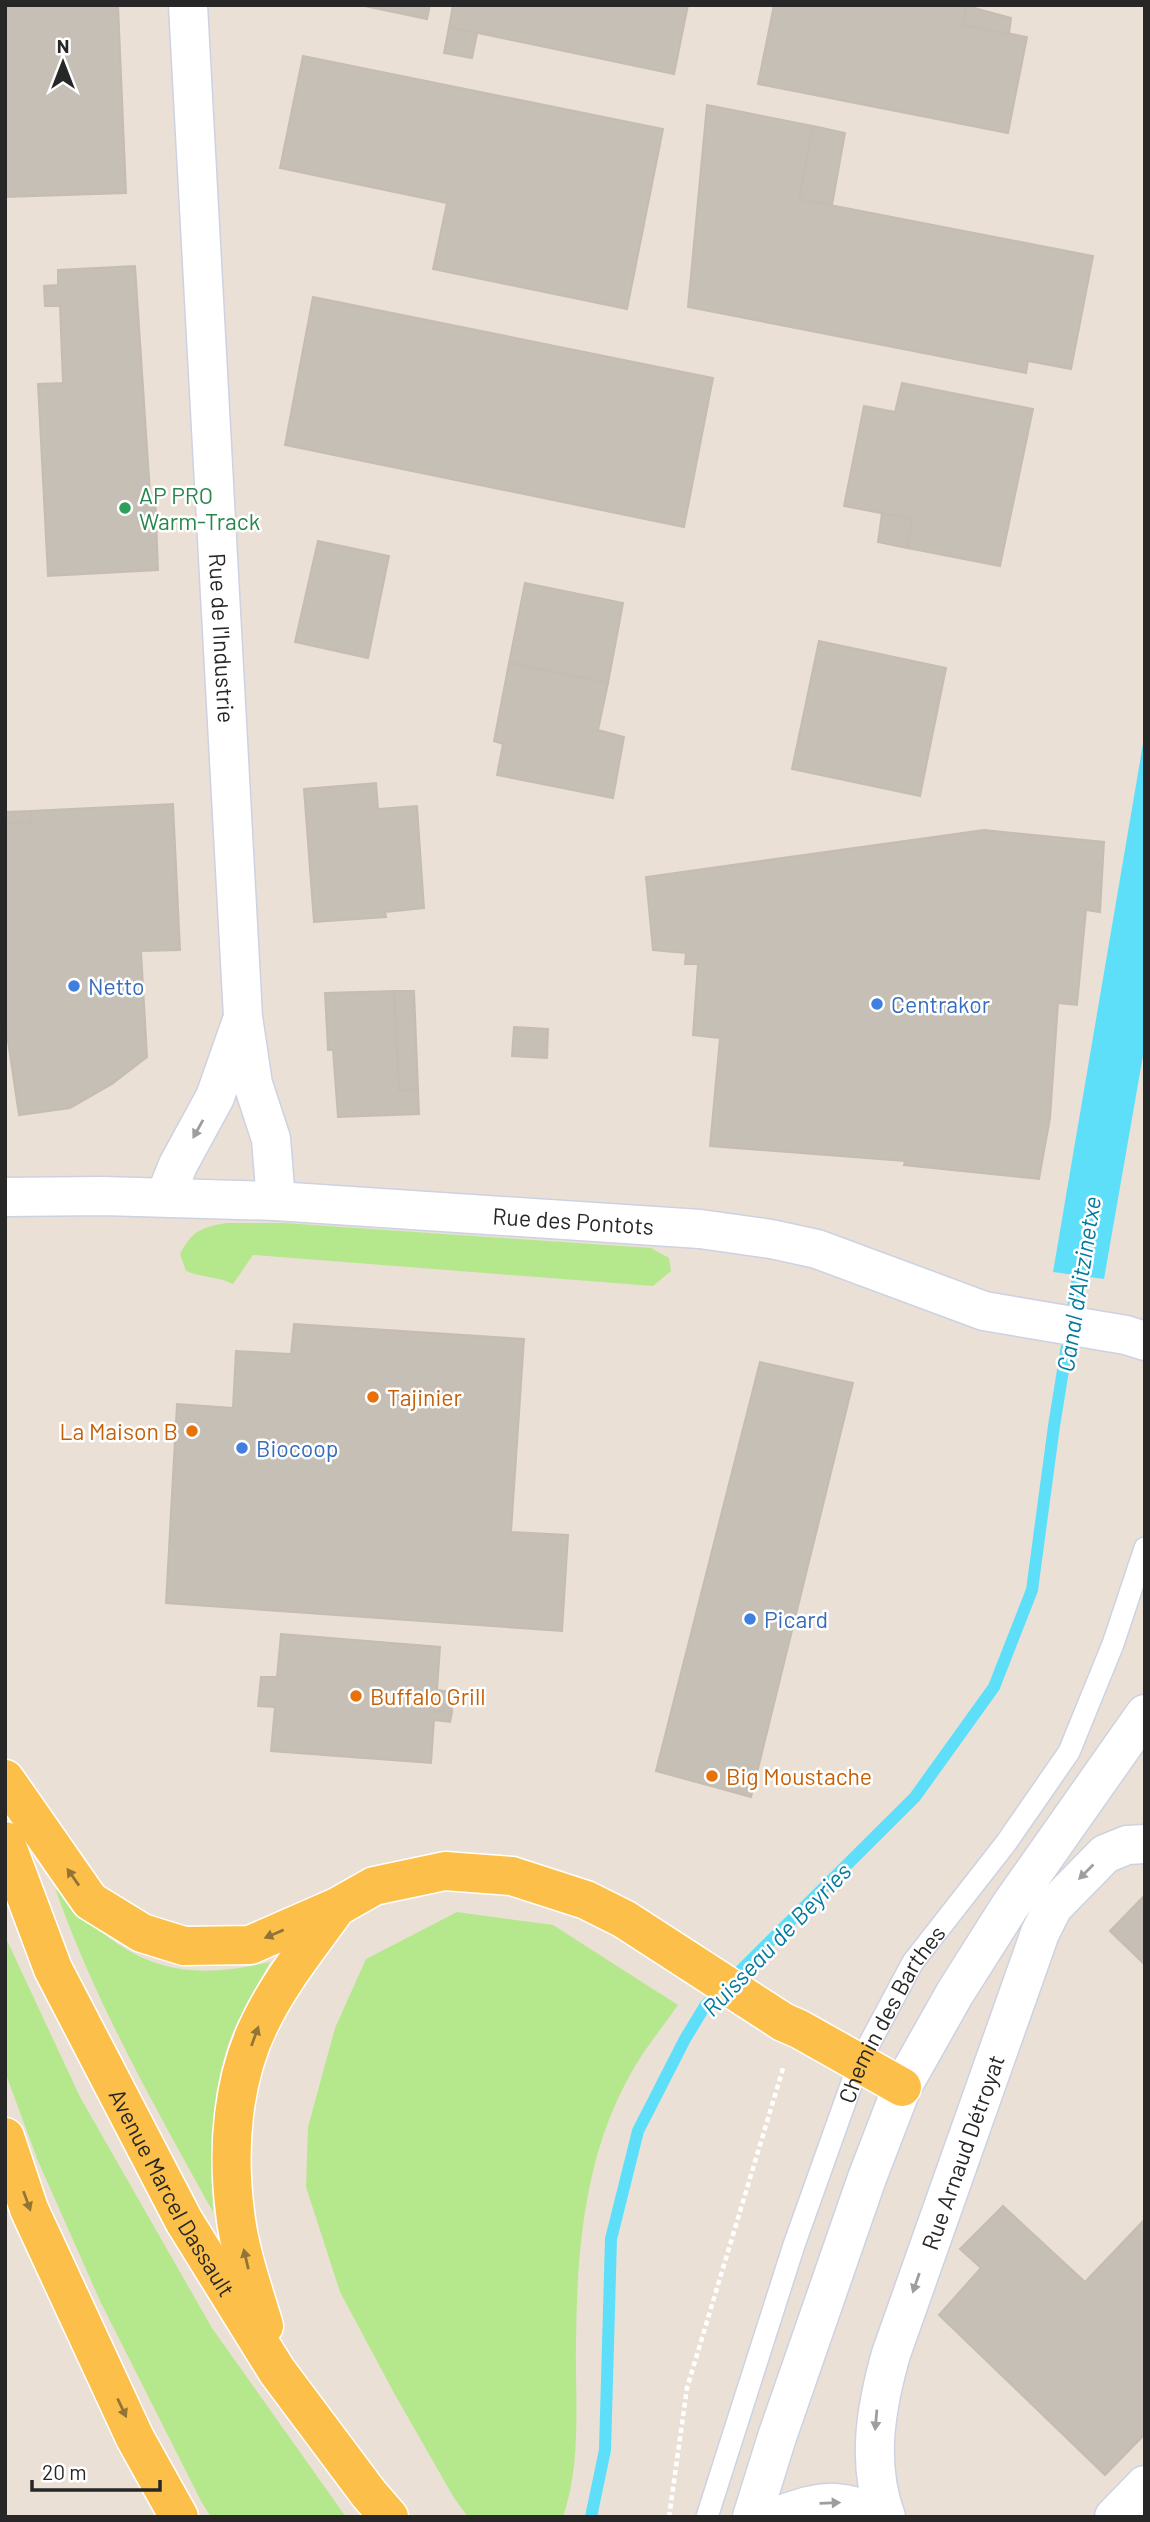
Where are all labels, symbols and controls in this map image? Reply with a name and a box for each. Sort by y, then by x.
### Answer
north arrow [28,28,98,98]
text: N [57,34,69,57]
place label: AP PRO Warm-Track [139,481,260,535]
marker: AP PRO Warm-Track [117,500,133,516]
street label: Rue de l'Industrie [204,552,241,724]
place label: Netto [88,972,145,1000]
marker: Netto [66,978,82,994]
place label: Centrakor [891,990,991,1018]
marker: Centrakor [869,996,885,1012]
one-way arrow [192,1119,204,1138]
water label: Canal d'Aitzinetxe [1050,1194,1106,1374]
street label: Rue des Pontots [492,1201,655,1240]
place label: Tajinier [387,1383,463,1411]
marker: Tajinier [365,1389,381,1405]
place label: La Maison B [60,1417,178,1445]
marker: La Maison B [184,1423,200,1439]
place label: Biocoop [256,1434,338,1462]
marker: Biocoop [234,1440,250,1456]
place label: Picard [764,1605,828,1633]
marker: Picard [742,1611,758,1627]
place label: Buffalo Grill [370,1682,485,1710]
marker: Buffalo Grill [348,1688,364,1704]
place label: Big Moustache [726,1762,872,1790]
marker: Big Moustache [704,1768,720,1784]
water label: Ruisseau de Beyries [695,1856,857,2022]
one-way arrow [1078,1863,1094,1880]
one-way arrow [66,1868,80,1886]
street label: Chemin des Barthes [832,1919,951,2107]
one-way arrow [264,1929,285,1940]
one-way arrow [250,2025,261,2046]
street label: Rue Arnaud Détroyat [915,2051,1010,2253]
street label: Avenue Marcel Dassault [104,2084,241,2302]
one-way arrow [22,2191,33,2212]
one-way arrow [240,2248,251,2270]
one-way arrow [910,2272,921,2293]
one-way arrow [116,2398,127,2418]
one-way arrow [870,2409,881,2431]
scale bar [32,2448,159,2492]
text: 20 m [42,2459,87,2484]
one-way arrow [819,2497,841,2508]

